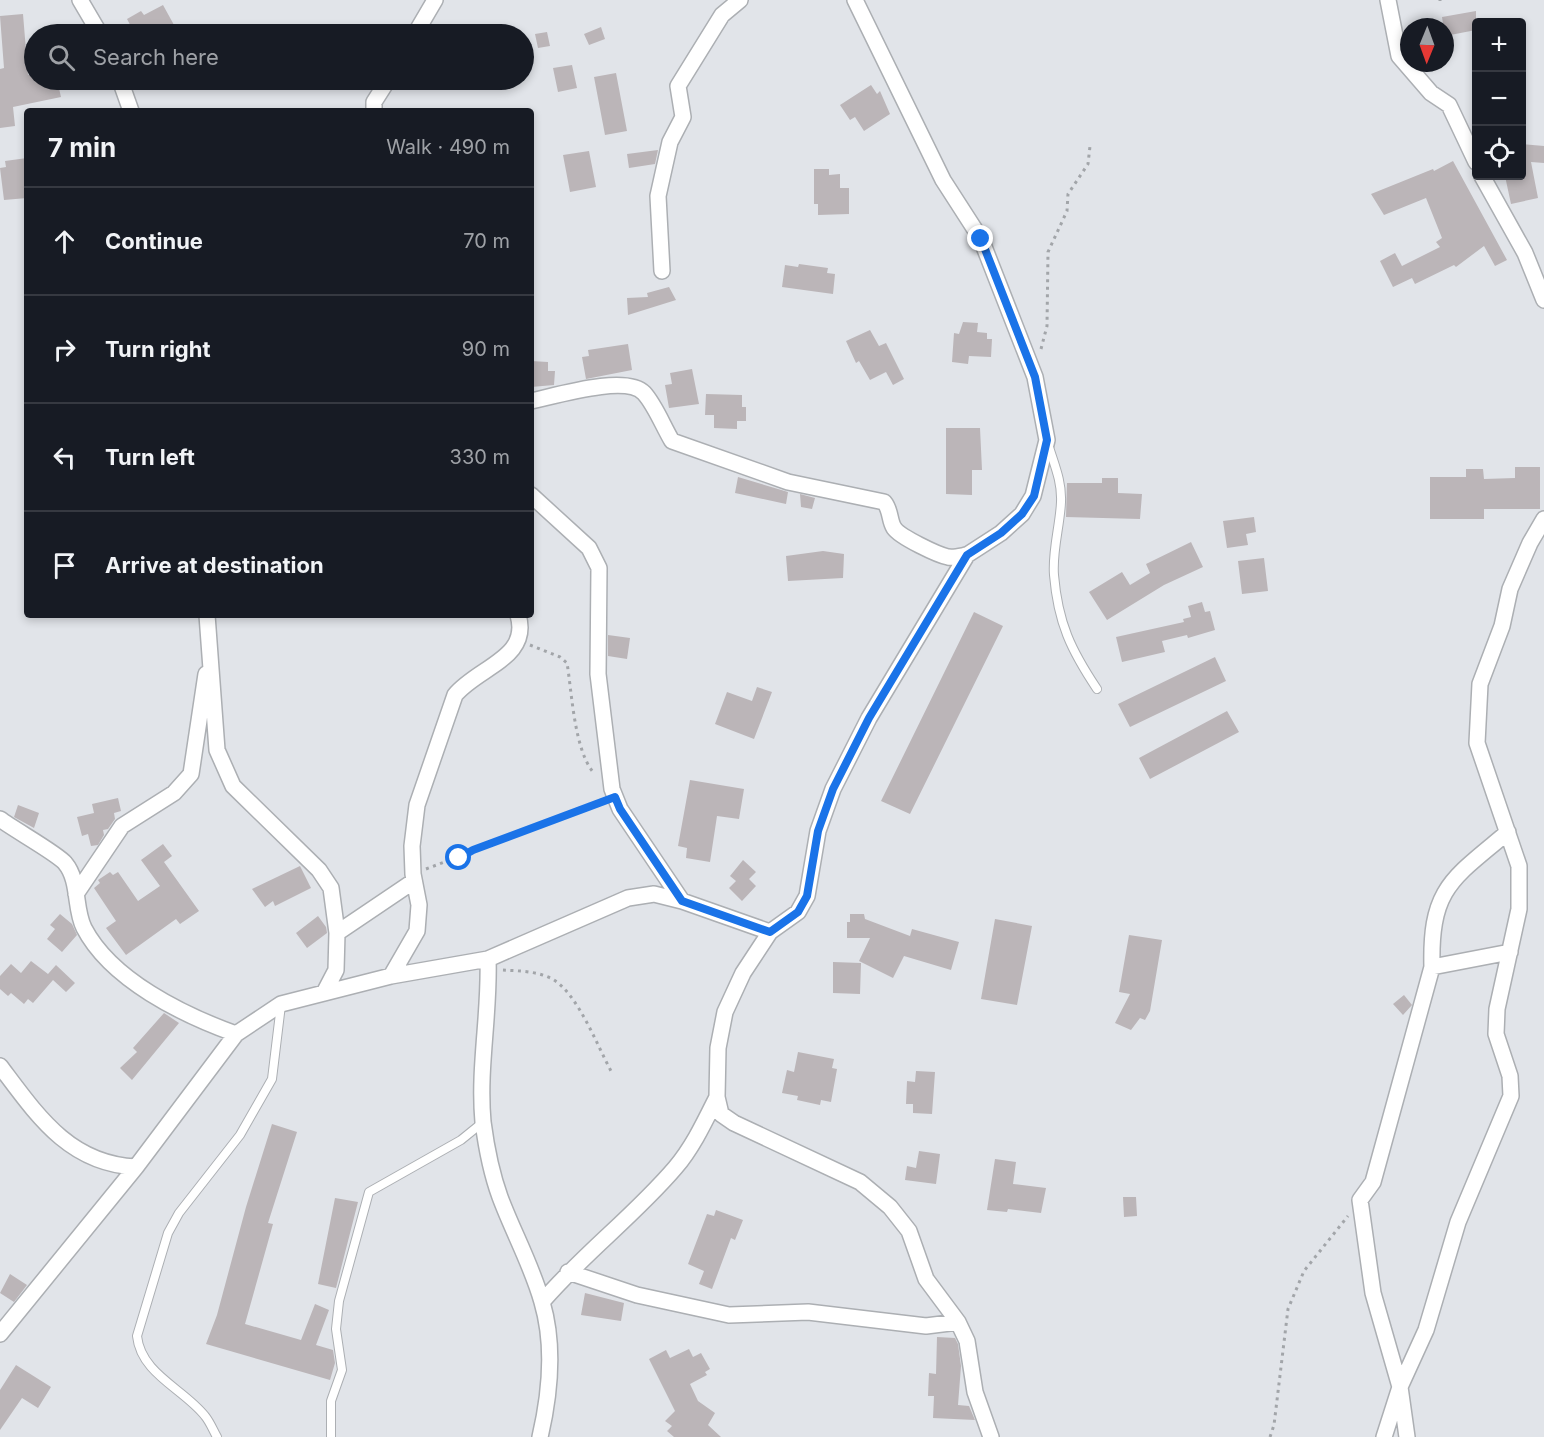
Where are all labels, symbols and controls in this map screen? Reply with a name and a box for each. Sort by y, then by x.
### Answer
north arrow [1400,18,1454,72]
map controls [1472,18,1526,180]
button: + [1472,18,1526,72]
search box [24,24,534,90]
icon: search [45,41,78,74]
text: Search here [93,44,219,70]
button: − [1472,72,1526,126]
button: locate [1472,126,1526,180]
text: 7 min [48,132,116,163]
text: Walk · 490 m [386,135,510,159]
icon: ahead [48,225,81,258]
route end [967,225,993,251]
text: Continue [105,228,203,254]
text: 70 m [463,229,510,253]
icon: right [48,333,81,366]
text: Turn right [105,336,211,362]
text: 90 m [462,337,510,361]
icon: left [48,441,81,474]
text: Turn left [105,444,195,470]
text: 330 m [450,445,510,469]
icon: arrive [48,549,81,582]
text: Arrive at destination [105,552,324,578]
route start [445,844,471,870]

